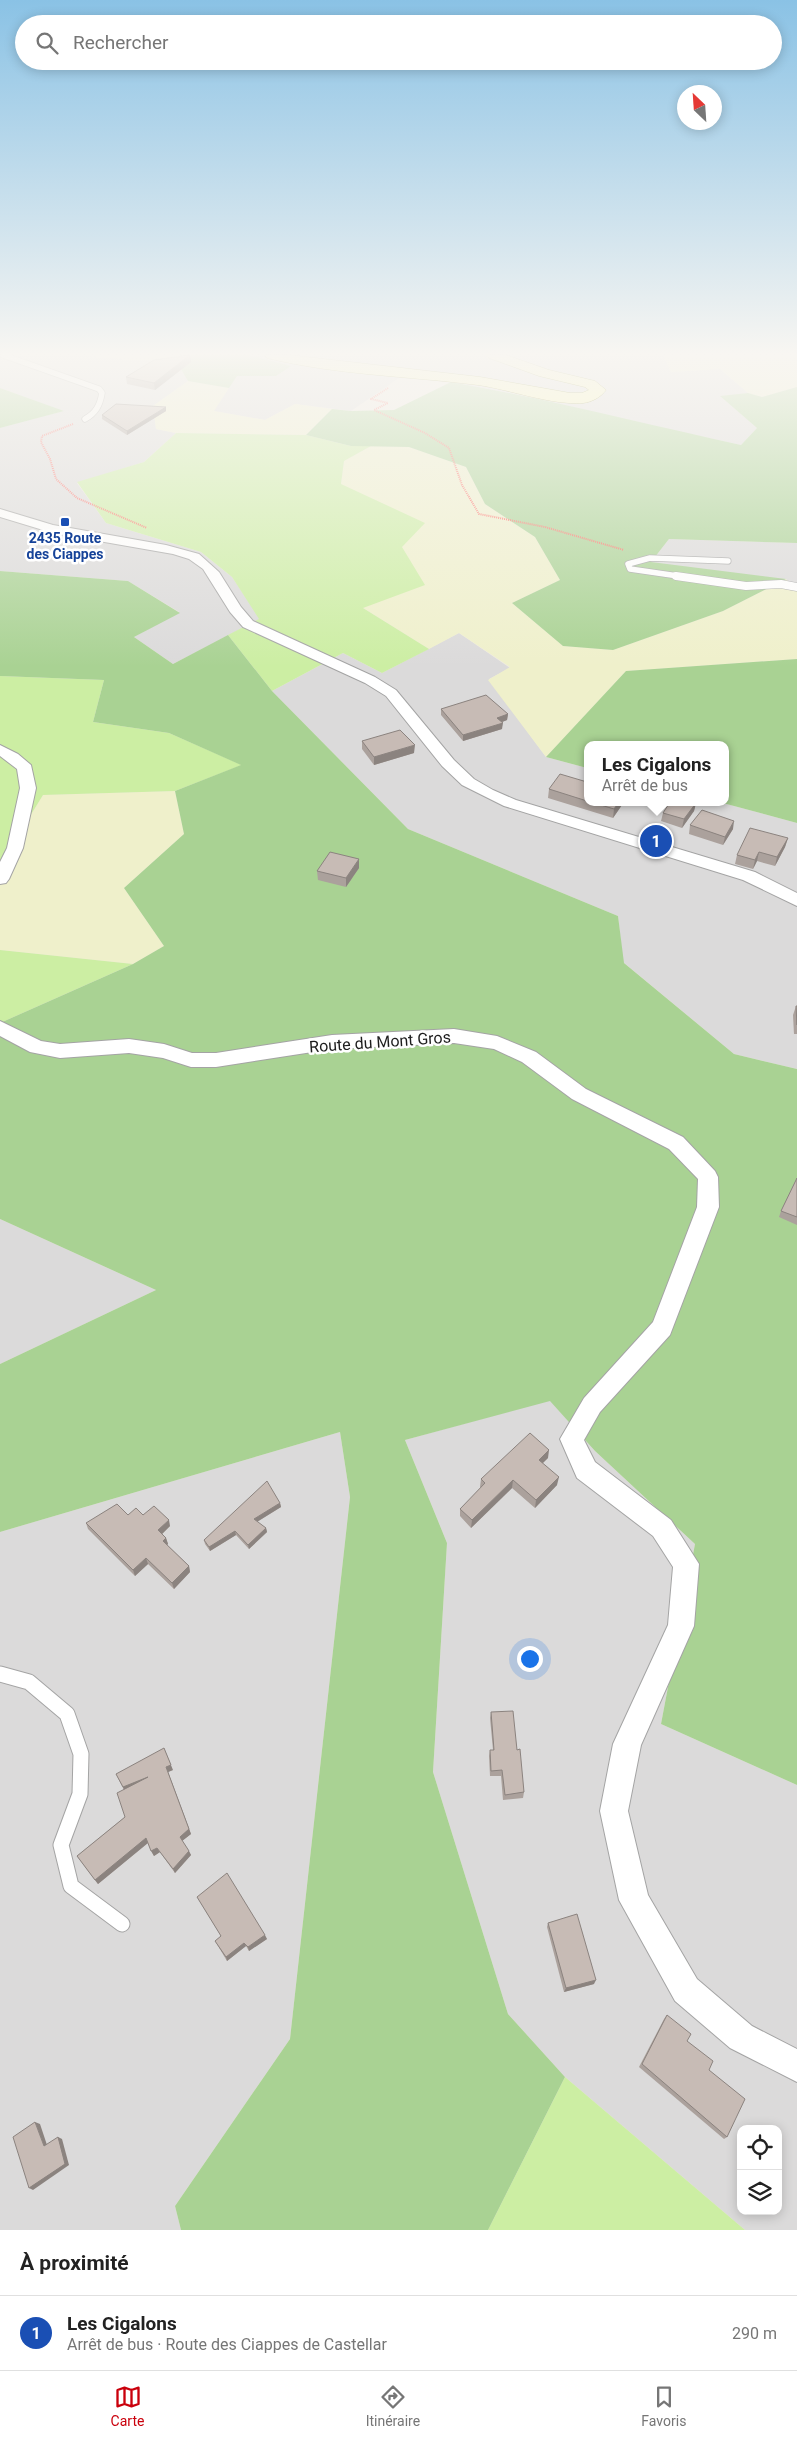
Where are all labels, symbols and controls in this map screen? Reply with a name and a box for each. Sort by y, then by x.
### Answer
search box [15,15,782,70]
icon: search [33,29,61,57]
text: Rechercher [73,31,168,54]
north arrow [677,85,722,130]
marker: 2435 Route des Ciappes [59,516,71,528]
place label: 2435 Route des Ciappes [27,530,103,562]
popup [584,741,729,806]
text: Les Cigalons [602,753,711,776]
text: Arrêt de bus [602,776,688,795]
pin: 1 [640,822,672,860]
street label: Route du Mont Gros [309,1028,451,1056]
your location [517,1646,543,1672]
map controls [737,2125,782,2215]
button: locate [737,2125,782,2170]
button: layers [737,2170,782,2215]
text: À proximité [20,2251,129,2275]
text: Les Cigalons [67,2312,177,2335]
text: 1 [31,2324,41,2343]
text: 290 m [732,2324,777,2343]
text: Arrêt de bus · Route des Ciappes de Castellar [67,2335,387,2354]
tab: Carte [111,2383,144,2429]
tab: Itinéraire [366,2383,420,2429]
tab: Favoris [641,2383,686,2429]

